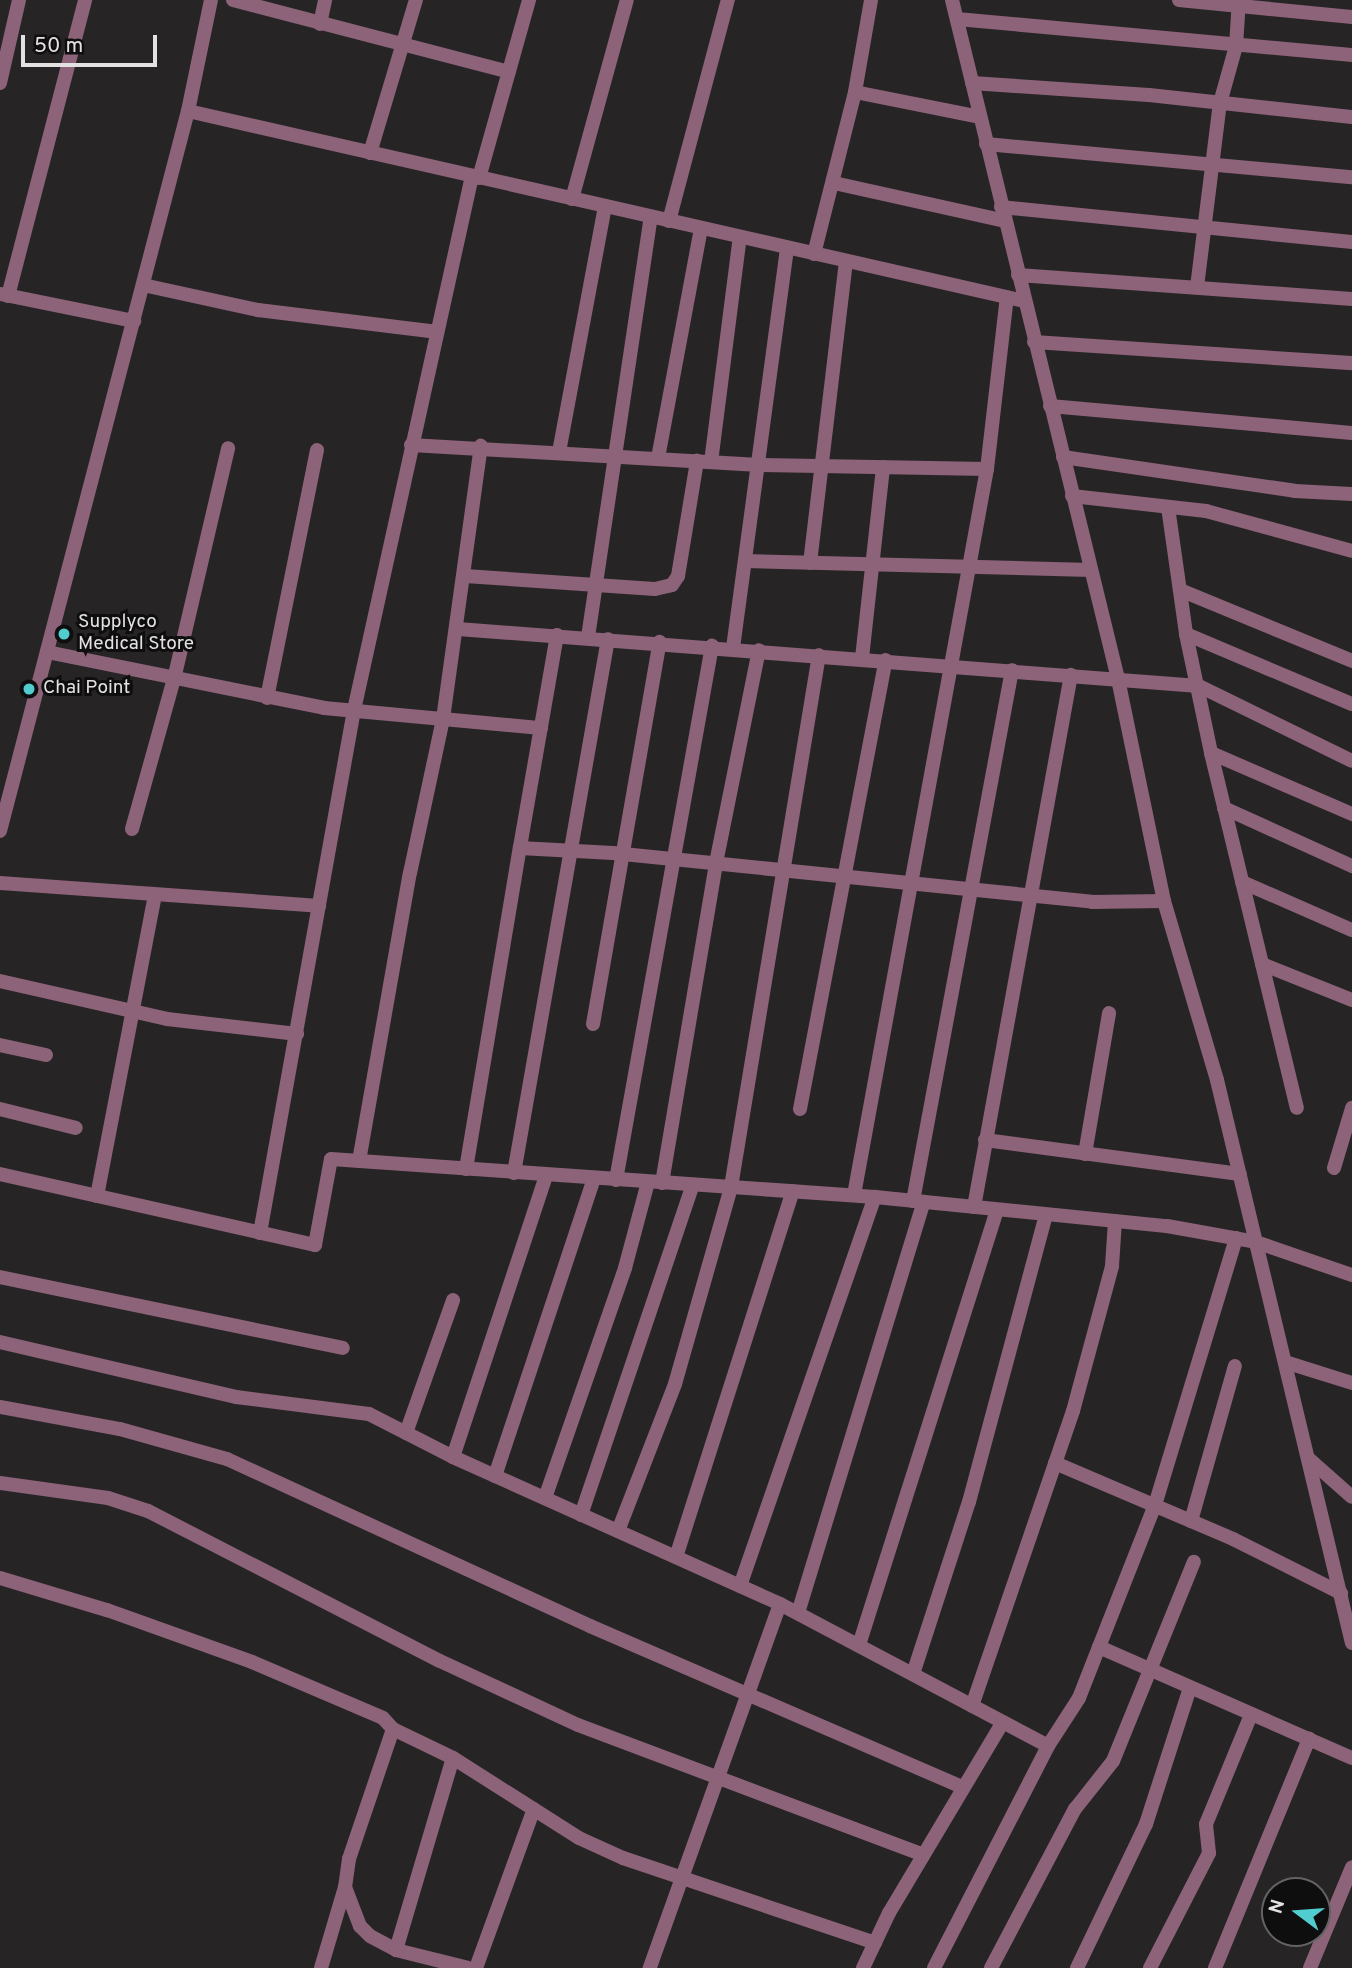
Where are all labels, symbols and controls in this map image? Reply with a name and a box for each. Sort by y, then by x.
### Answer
scale bar [24,21,161,65]
text: 50 m [34,33,83,60]
place label: Supplyco Medical Store [78,612,194,656]
marker: Supplyco Medical Store [56,626,72,642]
place label: Chai Point [43,678,130,700]
marker: Chai Point [21,681,37,697]
north arrow [1261,1877,1331,1947]
text: N [1264,1897,1291,1917]

